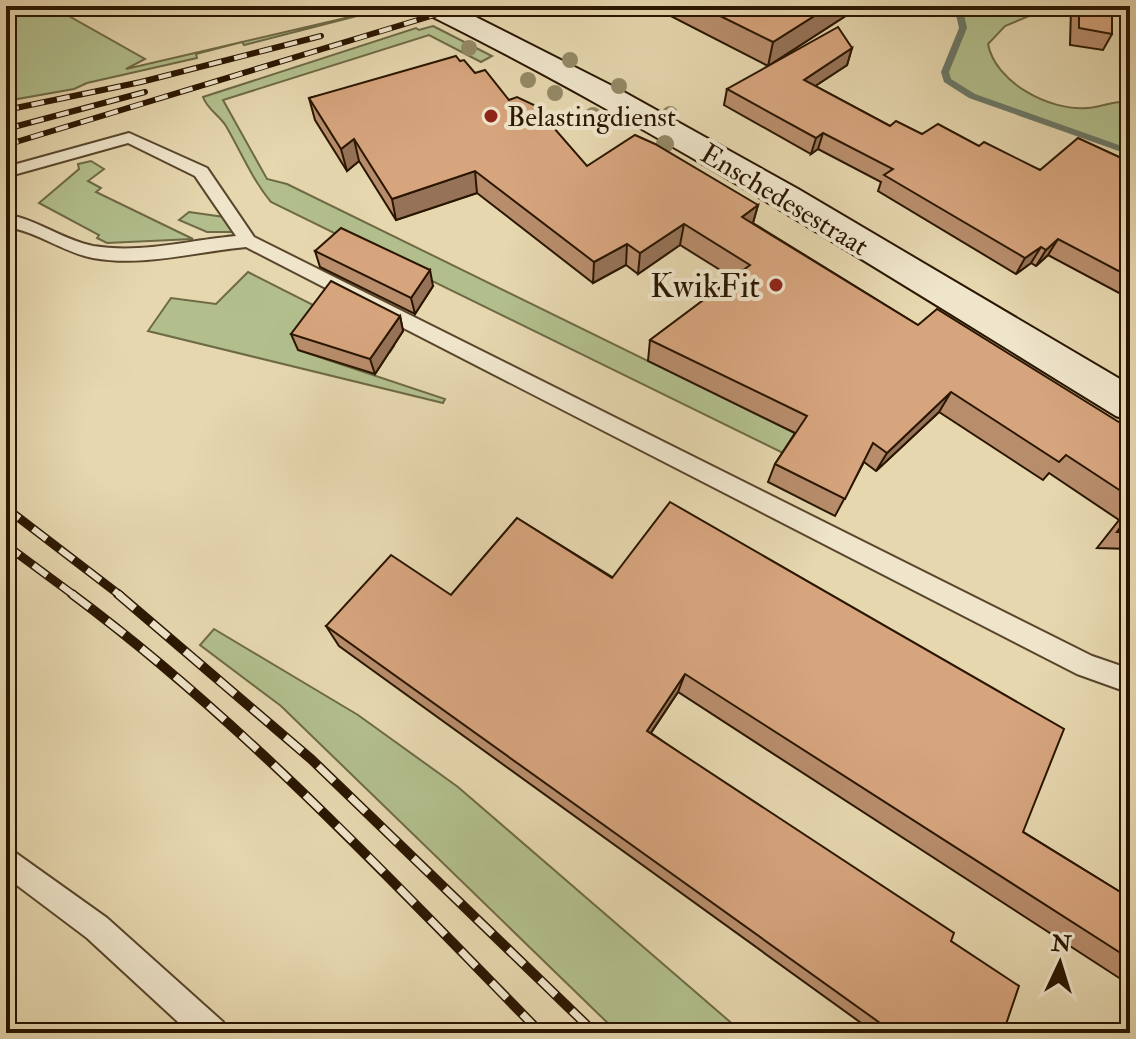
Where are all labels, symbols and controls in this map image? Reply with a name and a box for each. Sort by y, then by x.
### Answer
place label: Belastingdienst [507,100,676,135]
marker: Belastingdienst [482,107,500,125]
street label: Enschedesestraat [694,136,875,264]
place label: KwikFit [650,265,760,308]
marker: KwikFit [767,276,785,294]
north arrow [1020,923,1100,1003]
text: N [1050,929,1072,959]

